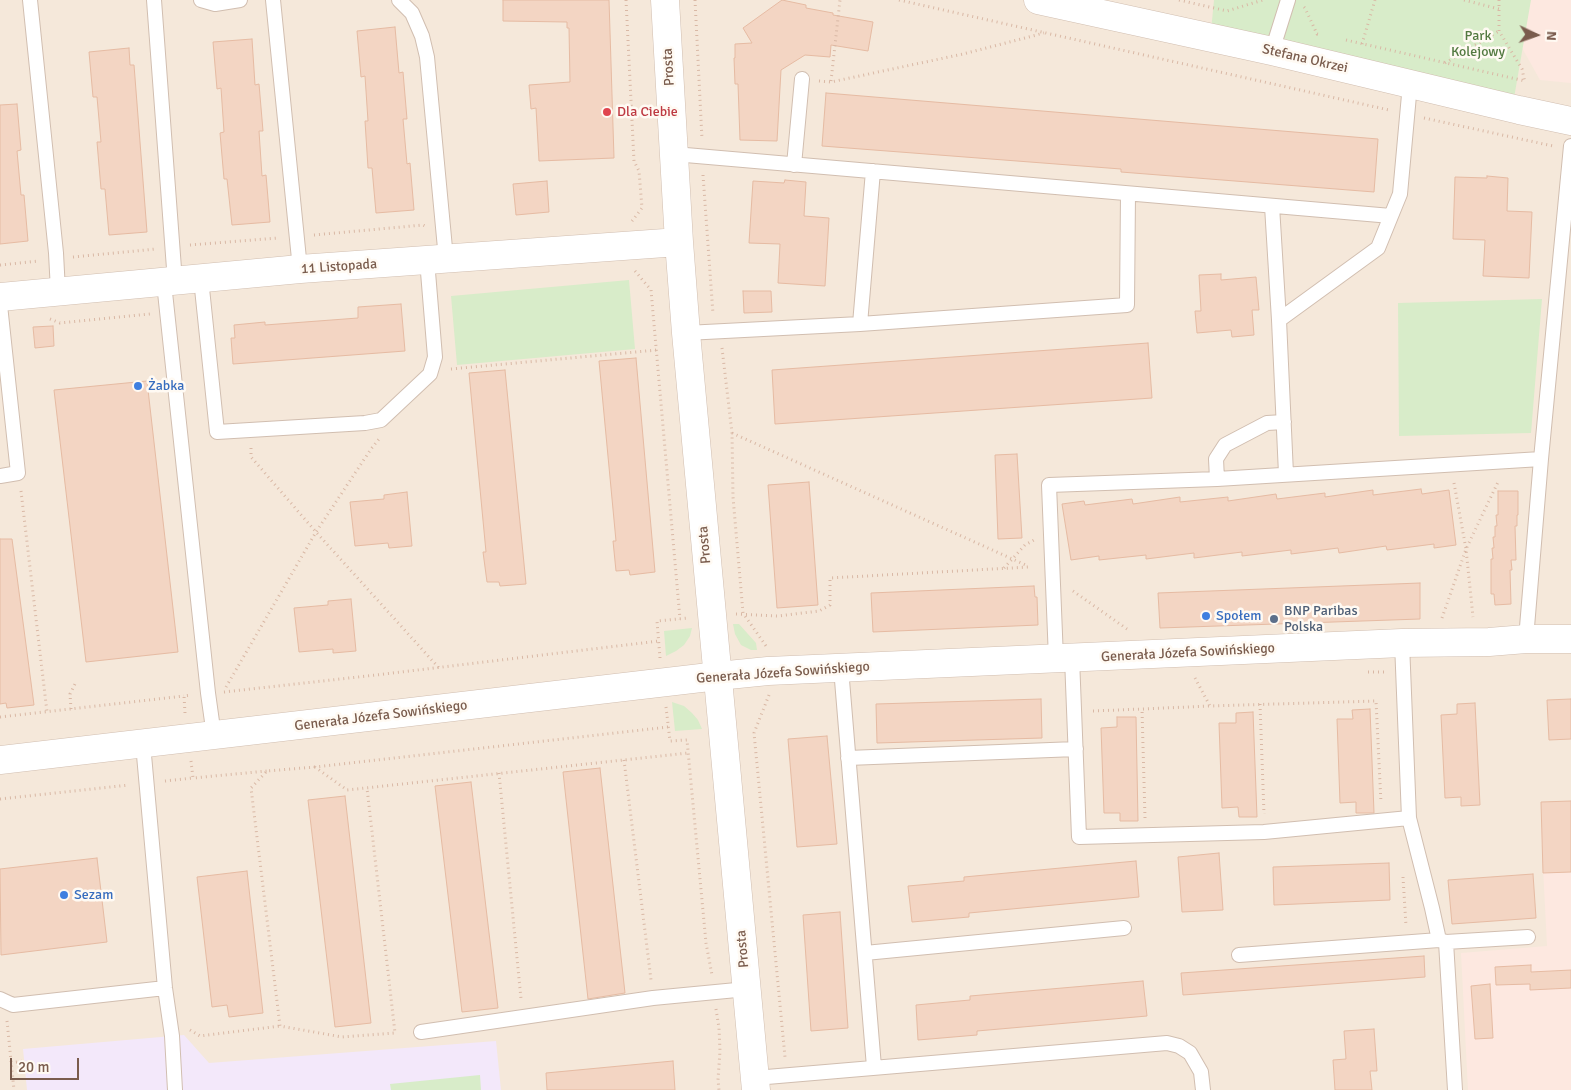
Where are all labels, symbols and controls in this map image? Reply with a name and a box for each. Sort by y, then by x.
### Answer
north arrow [1511,10,1561,60]
park label: Park Kolejowy [1451,28,1505,60]
text: N [1543,30,1560,41]
street label: Stefana Okrzei [1260,41,1350,77]
street label: Prosta [660,48,678,86]
place label: Dla Ciebie [617,104,678,120]
marker: Dla Ciebie [601,106,613,118]
street label: 11 Listopada [300,256,378,278]
place label: Żabka [148,378,184,394]
marker: Żabka [132,380,144,392]
street label: Prosta [695,525,715,565]
place label: BNP Paribas Polska [1284,603,1358,636]
place label: Społem [1216,608,1261,624]
marker: Społem [1200,610,1212,622]
marker: BNP Paribas Polska [1268,613,1280,625]
street label: Generała Józefa Sowińskiego [1101,640,1275,666]
street label: Generała Józefa Sowińskiego [696,659,870,687]
street label: Generała Józefa Sowińskiego [294,697,468,735]
place label: Sezam [74,887,113,903]
marker: Sezam [58,889,70,901]
street label: Prosta [733,929,753,969]
scale bar [12,1048,81,1080]
text: 20 m [18,1058,49,1076]

